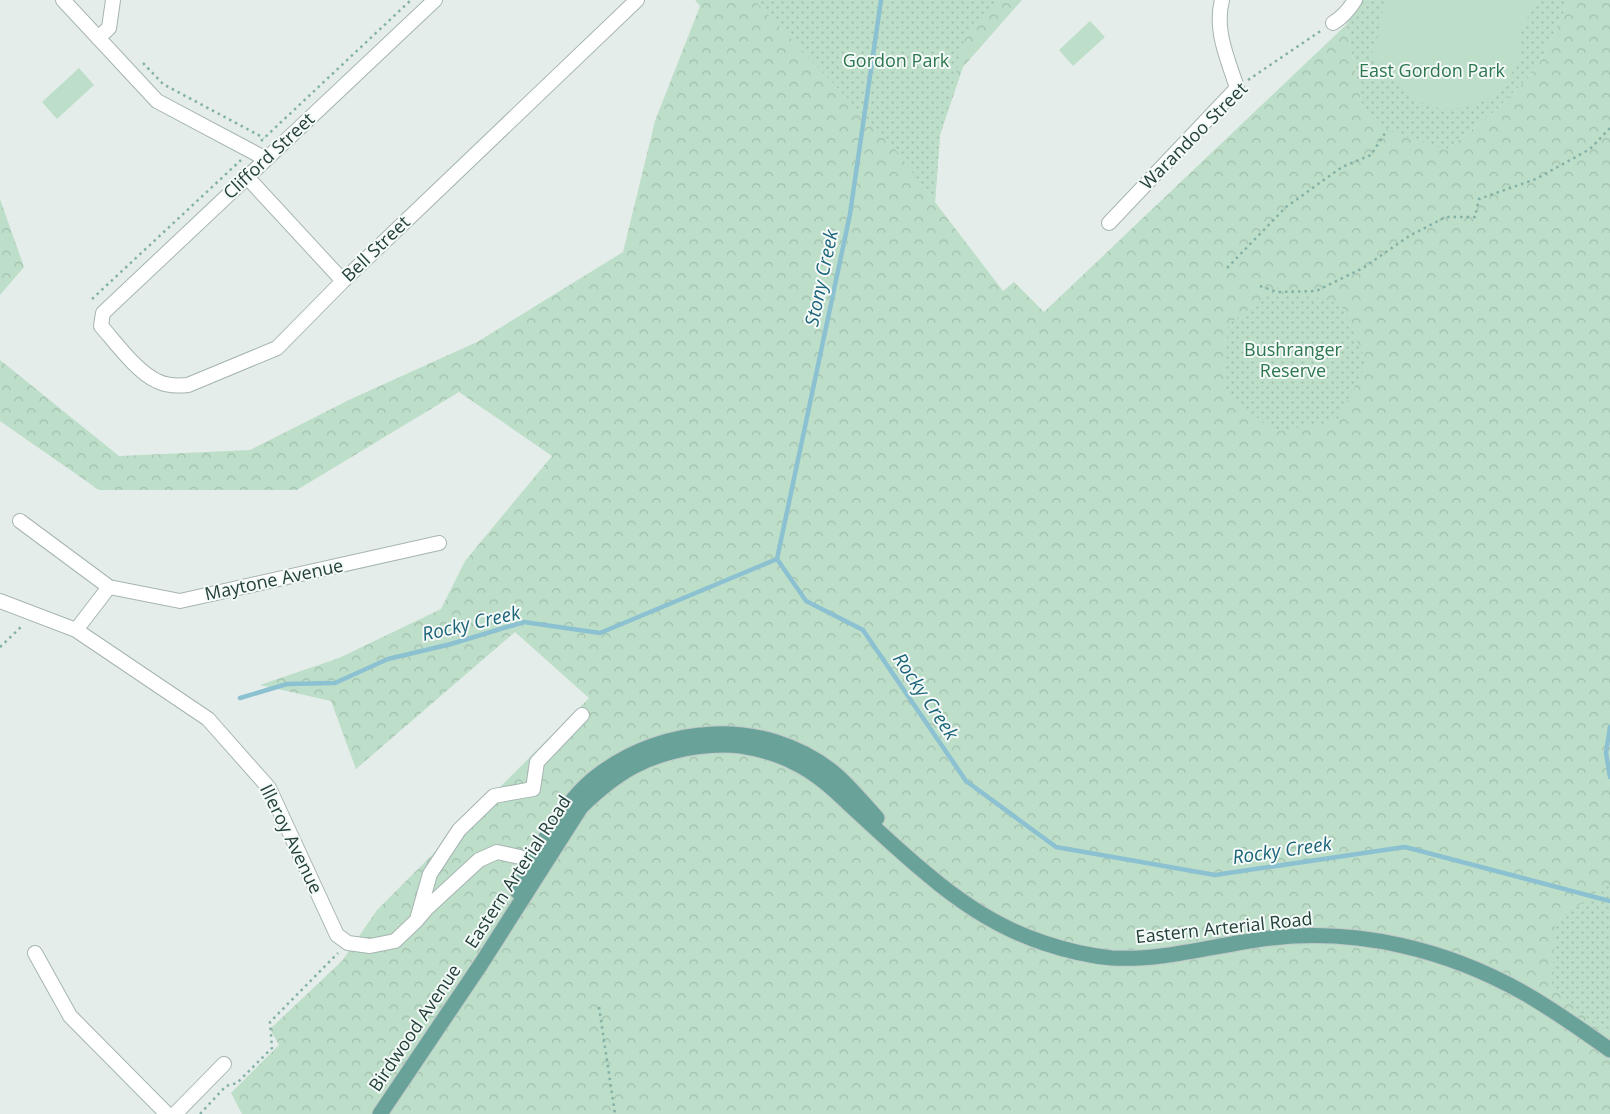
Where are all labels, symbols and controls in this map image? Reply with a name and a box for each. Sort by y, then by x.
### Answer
park label: Gordon Park [843,48,950,72]
park label: East Gordon Park [1359,58,1506,82]
street label: Warandoo Street [1134,76,1252,194]
street label: Clifford Street [217,107,319,204]
street label: Bell Street [336,210,414,287]
water label: Stony Creek [798,227,844,329]
park label: Bushranger Reserve [1244,337,1343,382]
street label: Maytone Avenue [202,553,345,605]
water label: Rocky Creek [419,599,523,647]
water label: Rocky Creek [887,647,965,745]
street label: Illeroy Avenue [255,780,329,897]
street label: Eastern Arterial Road [459,790,576,952]
water label: Rocky Creek [1231,830,1334,870]
street label: Eastern Arterial Road [1134,906,1313,948]
street label: Birdwood Avenue [363,959,466,1096]

